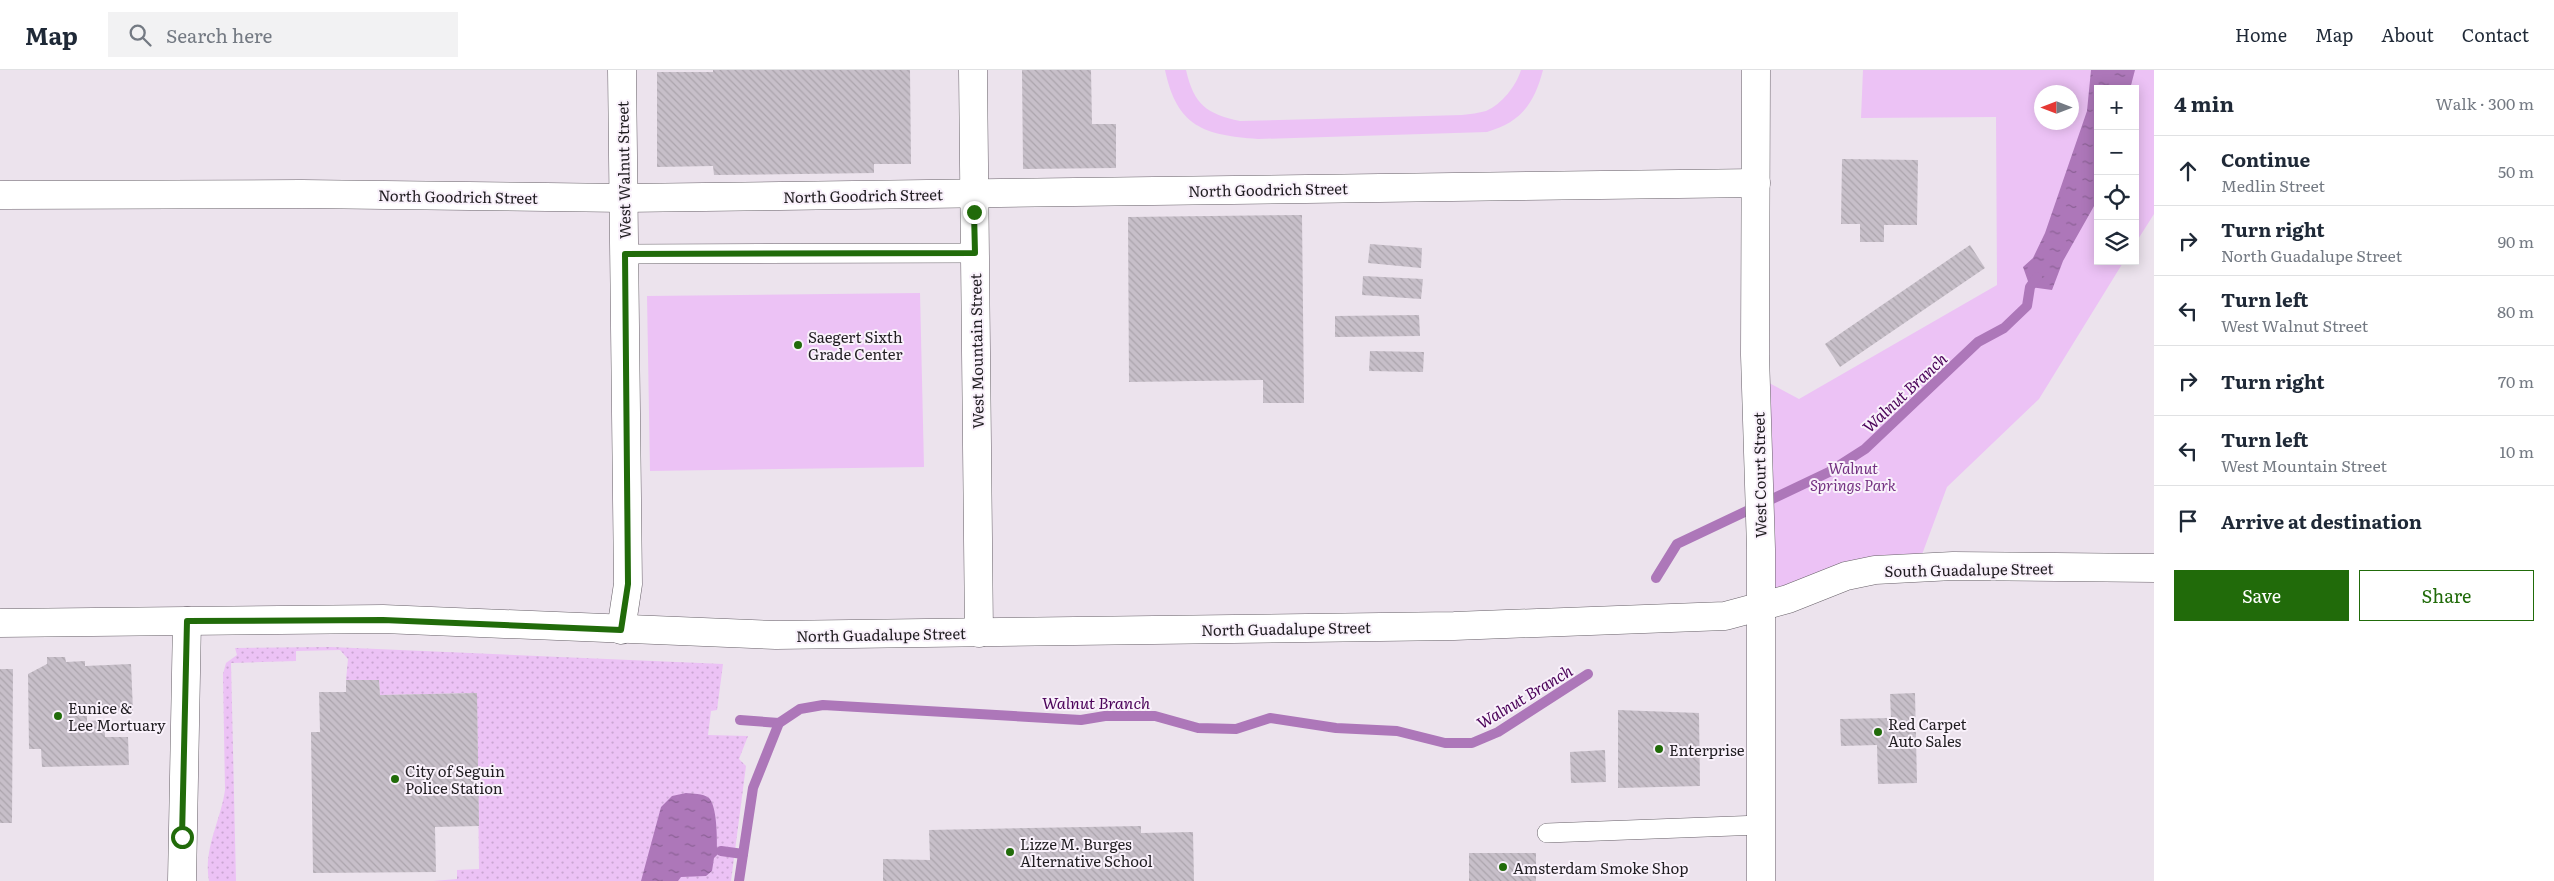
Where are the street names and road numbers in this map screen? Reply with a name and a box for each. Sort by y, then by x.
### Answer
street label: West Walnut Street [610,101,636,239]
street label: North Goodrich Street [1188,176,1348,202]
street label: North Goodrich Street [783,182,943,208]
street label: North Goodrich Street [378,183,538,209]
street label: West Mountain Street [963,273,989,429]
street label: West Court Street [1746,412,1772,538]
street label: South Guadalupe Street [1884,556,2054,582]
street label: North Guadalupe Street [1201,615,1371,641]
street label: North Guadalupe Street [796,621,966,647]

